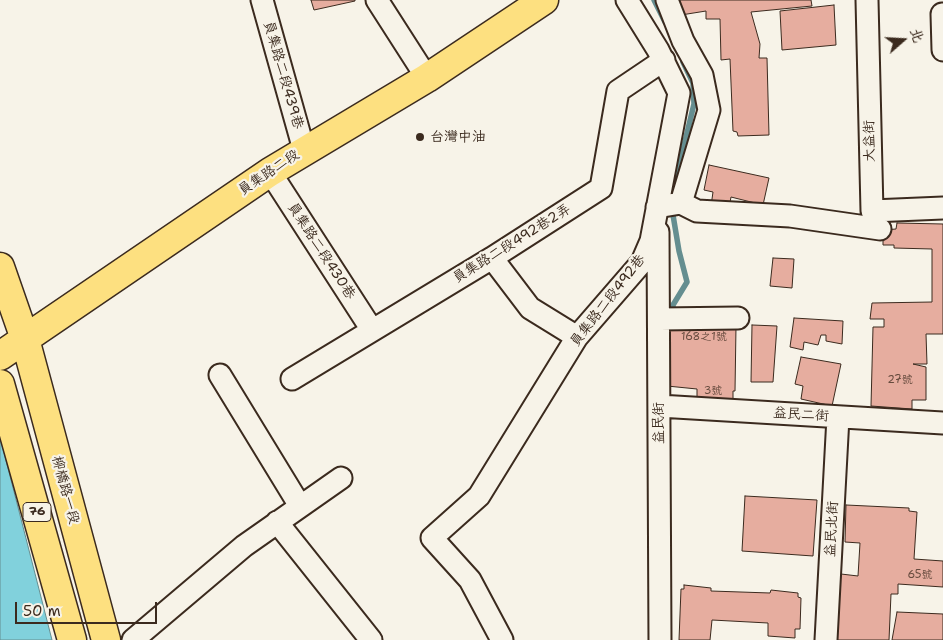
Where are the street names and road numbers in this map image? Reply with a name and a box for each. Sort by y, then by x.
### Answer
street label: 員集路二段439巷 [260,19,306,131]
street label: 大益街 [861,120,879,162]
street label: 員集路二段 [235,146,303,200]
street label: 員集路二段430巷 [283,199,359,303]
street label: 員集路二段492巷2弄 [450,201,574,287]
street label: 員集路二段492巷 [567,252,649,350]
street label: 益民街 [651,402,667,444]
street label: 益民二街 [772,405,830,425]
street label: 柳橋路一段 [48,454,82,526]
street label: 益民北街 [822,501,842,557]
road number: 76 [23,502,51,522]

